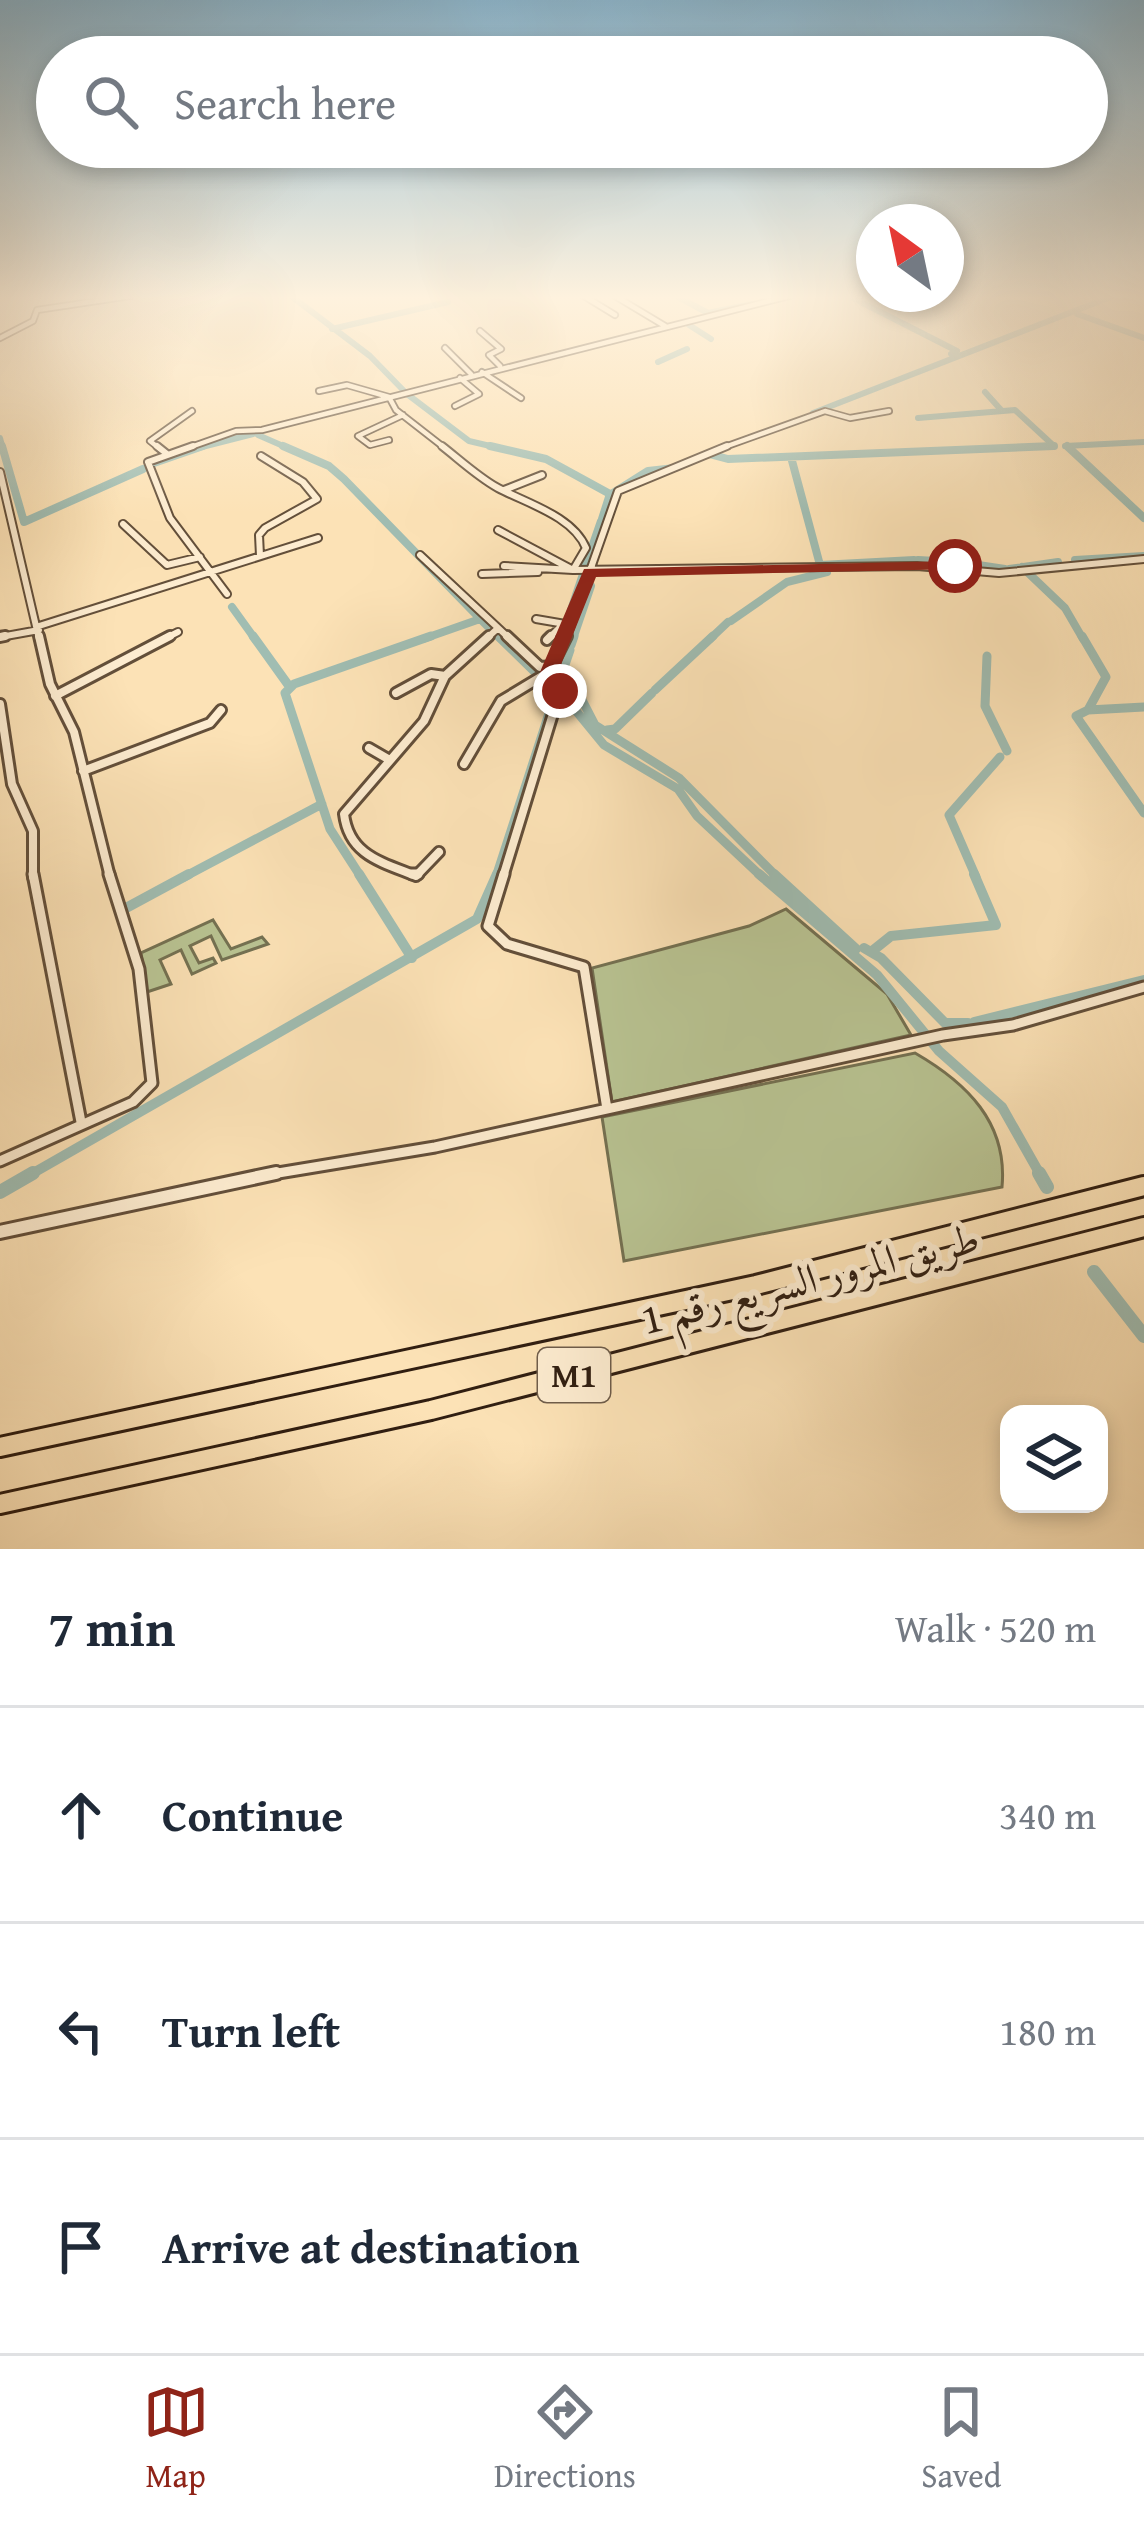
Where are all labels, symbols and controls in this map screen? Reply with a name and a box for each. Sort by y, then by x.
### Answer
search box [36,36,1108,168]
icon: search [78,69,144,135]
text: Search here [174,70,396,135]
north arrow [856,204,964,312]
route start [928,539,982,593]
route end [533,664,587,718]
street label: طريق المرور السريع رقم 1 [634,1206,988,1359]
road number: M1 [538,1348,610,1402]
map controls [1000,1405,1108,1513]
button: layers [1000,1405,1108,1513]
text: 7 min [48,1590,175,1665]
text: Walk · 520 m [895,1599,1096,1656]
icon: ahead [48,1782,114,1848]
text: Continue [162,1782,343,1847]
text: 340 m [999,1786,1096,1843]
icon: left [48,1998,114,2064]
text: Turn left [162,1998,340,2063]
text: 180 m [999,2002,1096,2059]
icon: arrive [48,2214,114,2280]
text: Arrive at destination [162,2214,580,2279]
tab: Map [143,2379,209,2499]
tab: Directions [494,2379,636,2499]
tab: Saved [921,2379,1001,2499]

